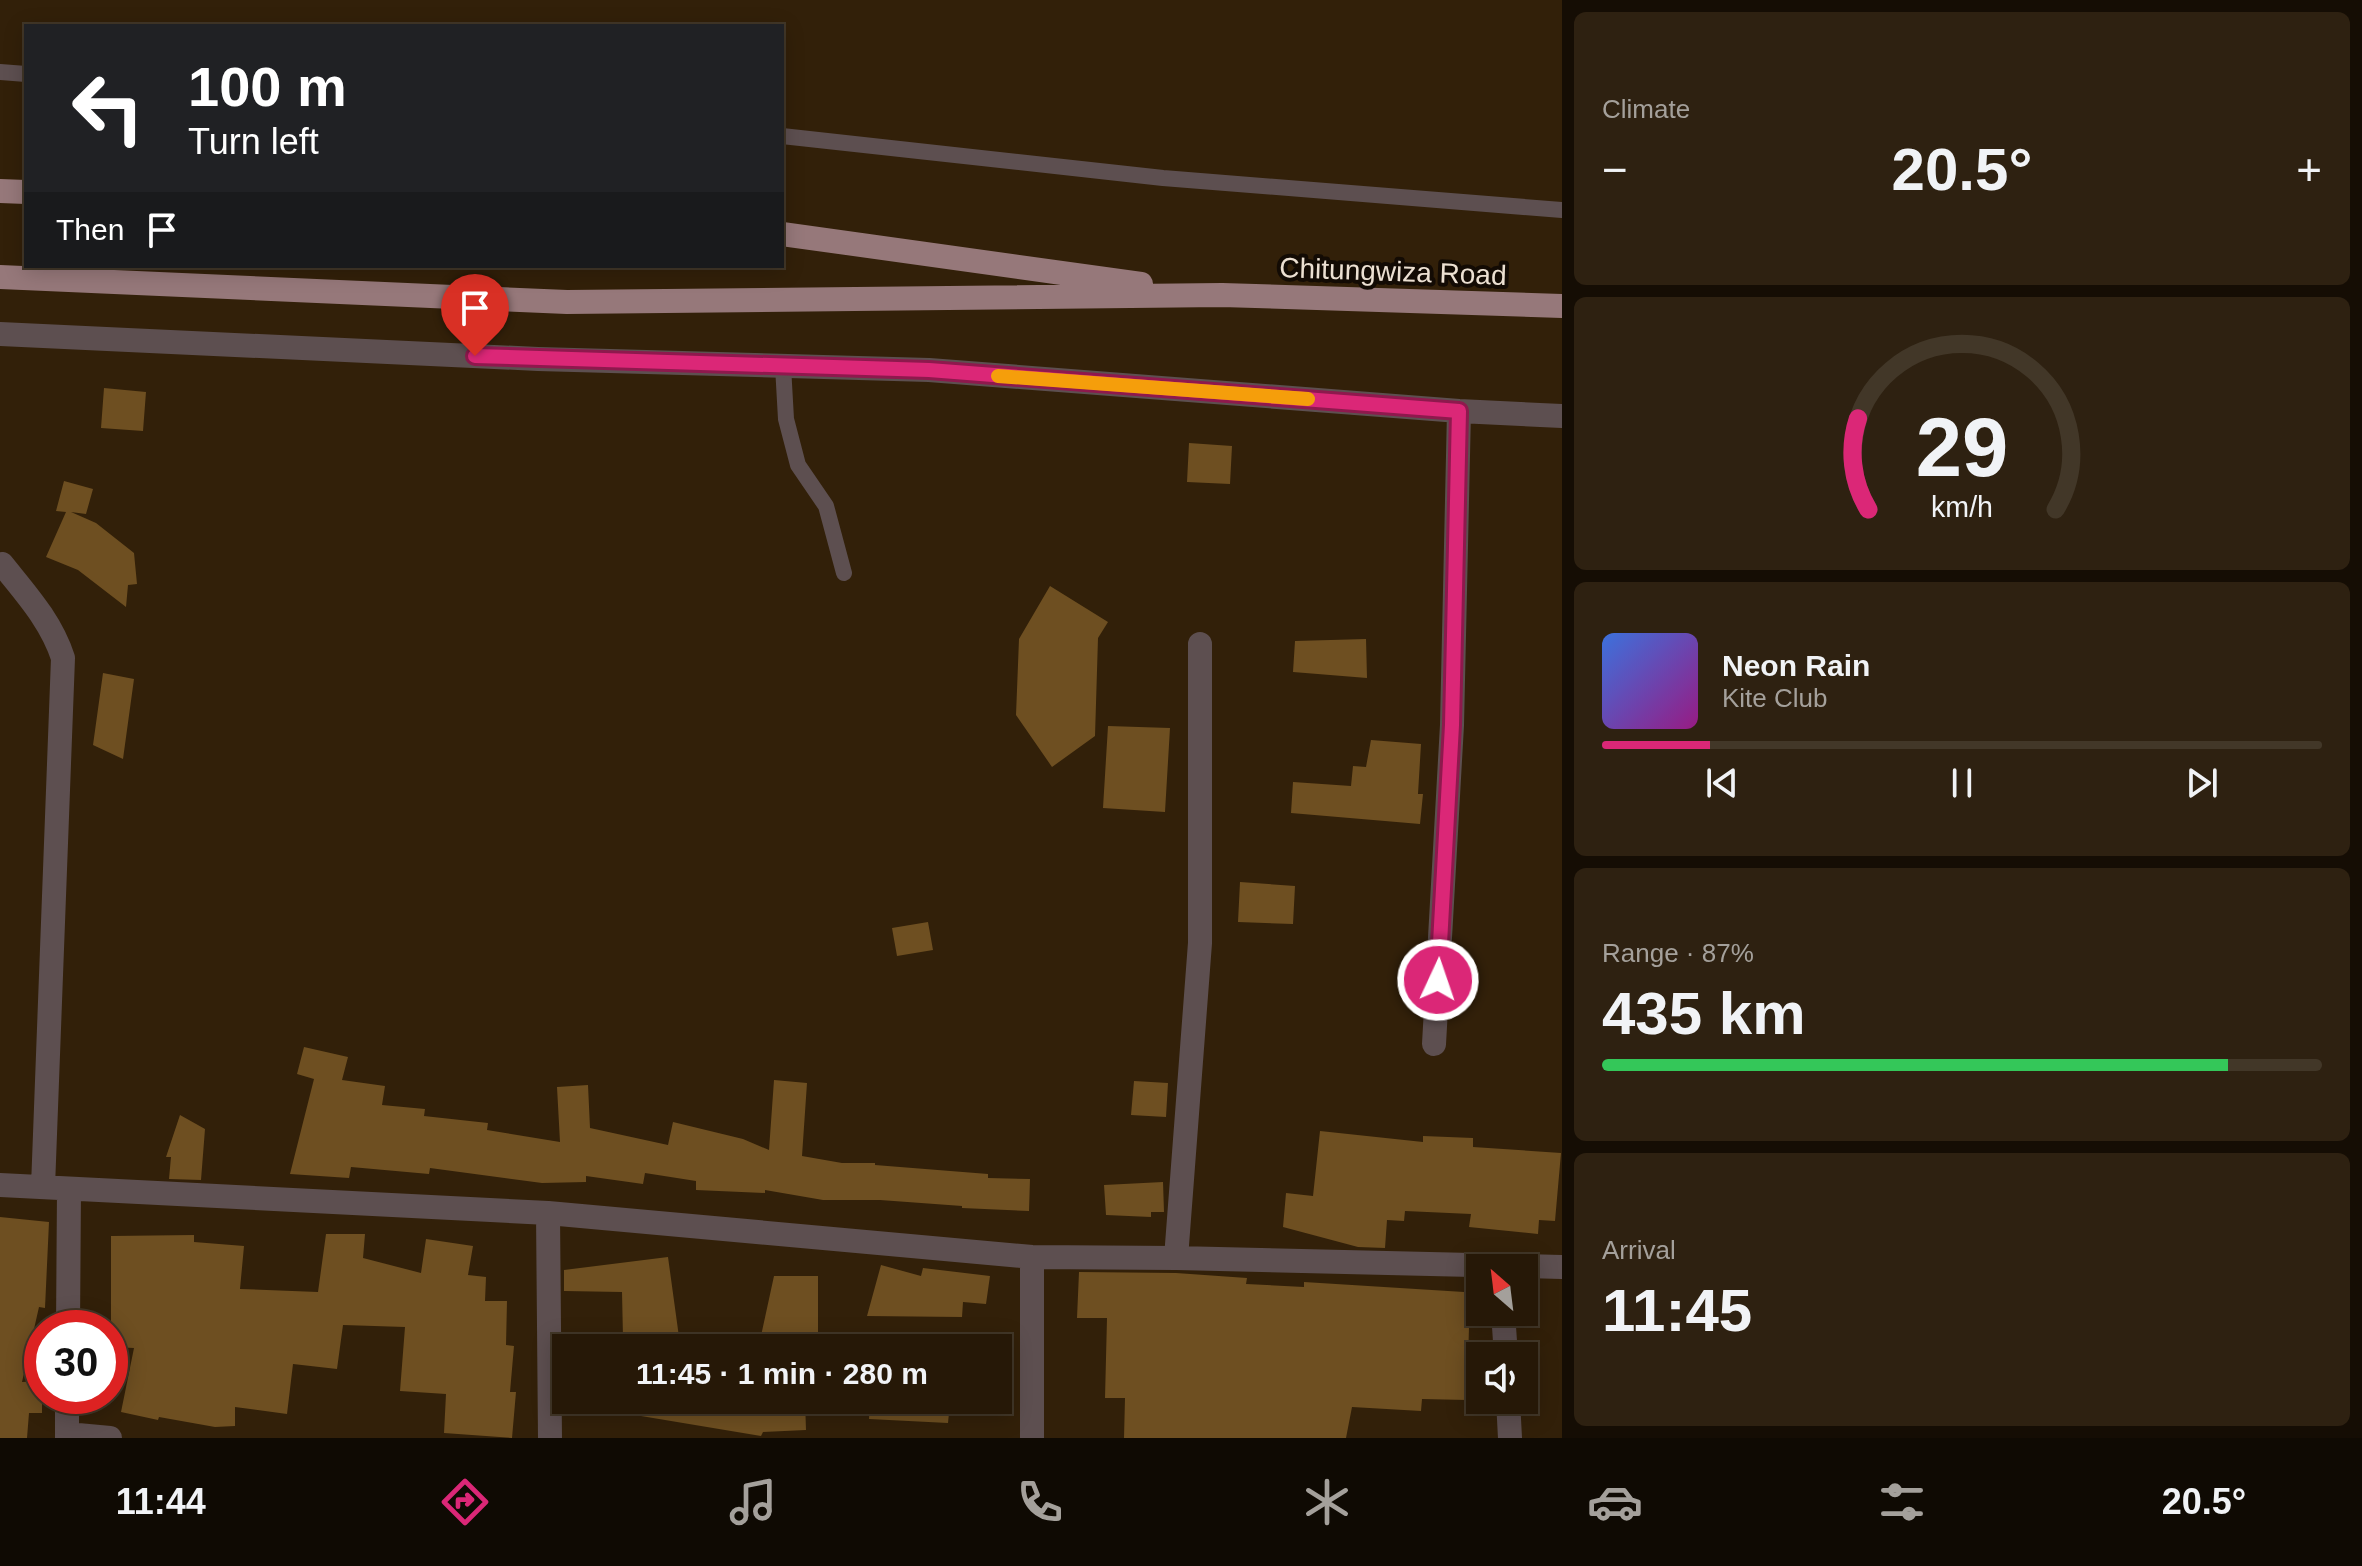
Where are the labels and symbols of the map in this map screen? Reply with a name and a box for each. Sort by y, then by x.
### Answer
street label: Chitungwiza Road [1279,252,1507,291]
pin [441,274,509,356]
position arrow [1396,938,1480,1022]
north arrow [1466,1254,1538,1326]
speed limit sign: 30 [24,1310,128,1414]

